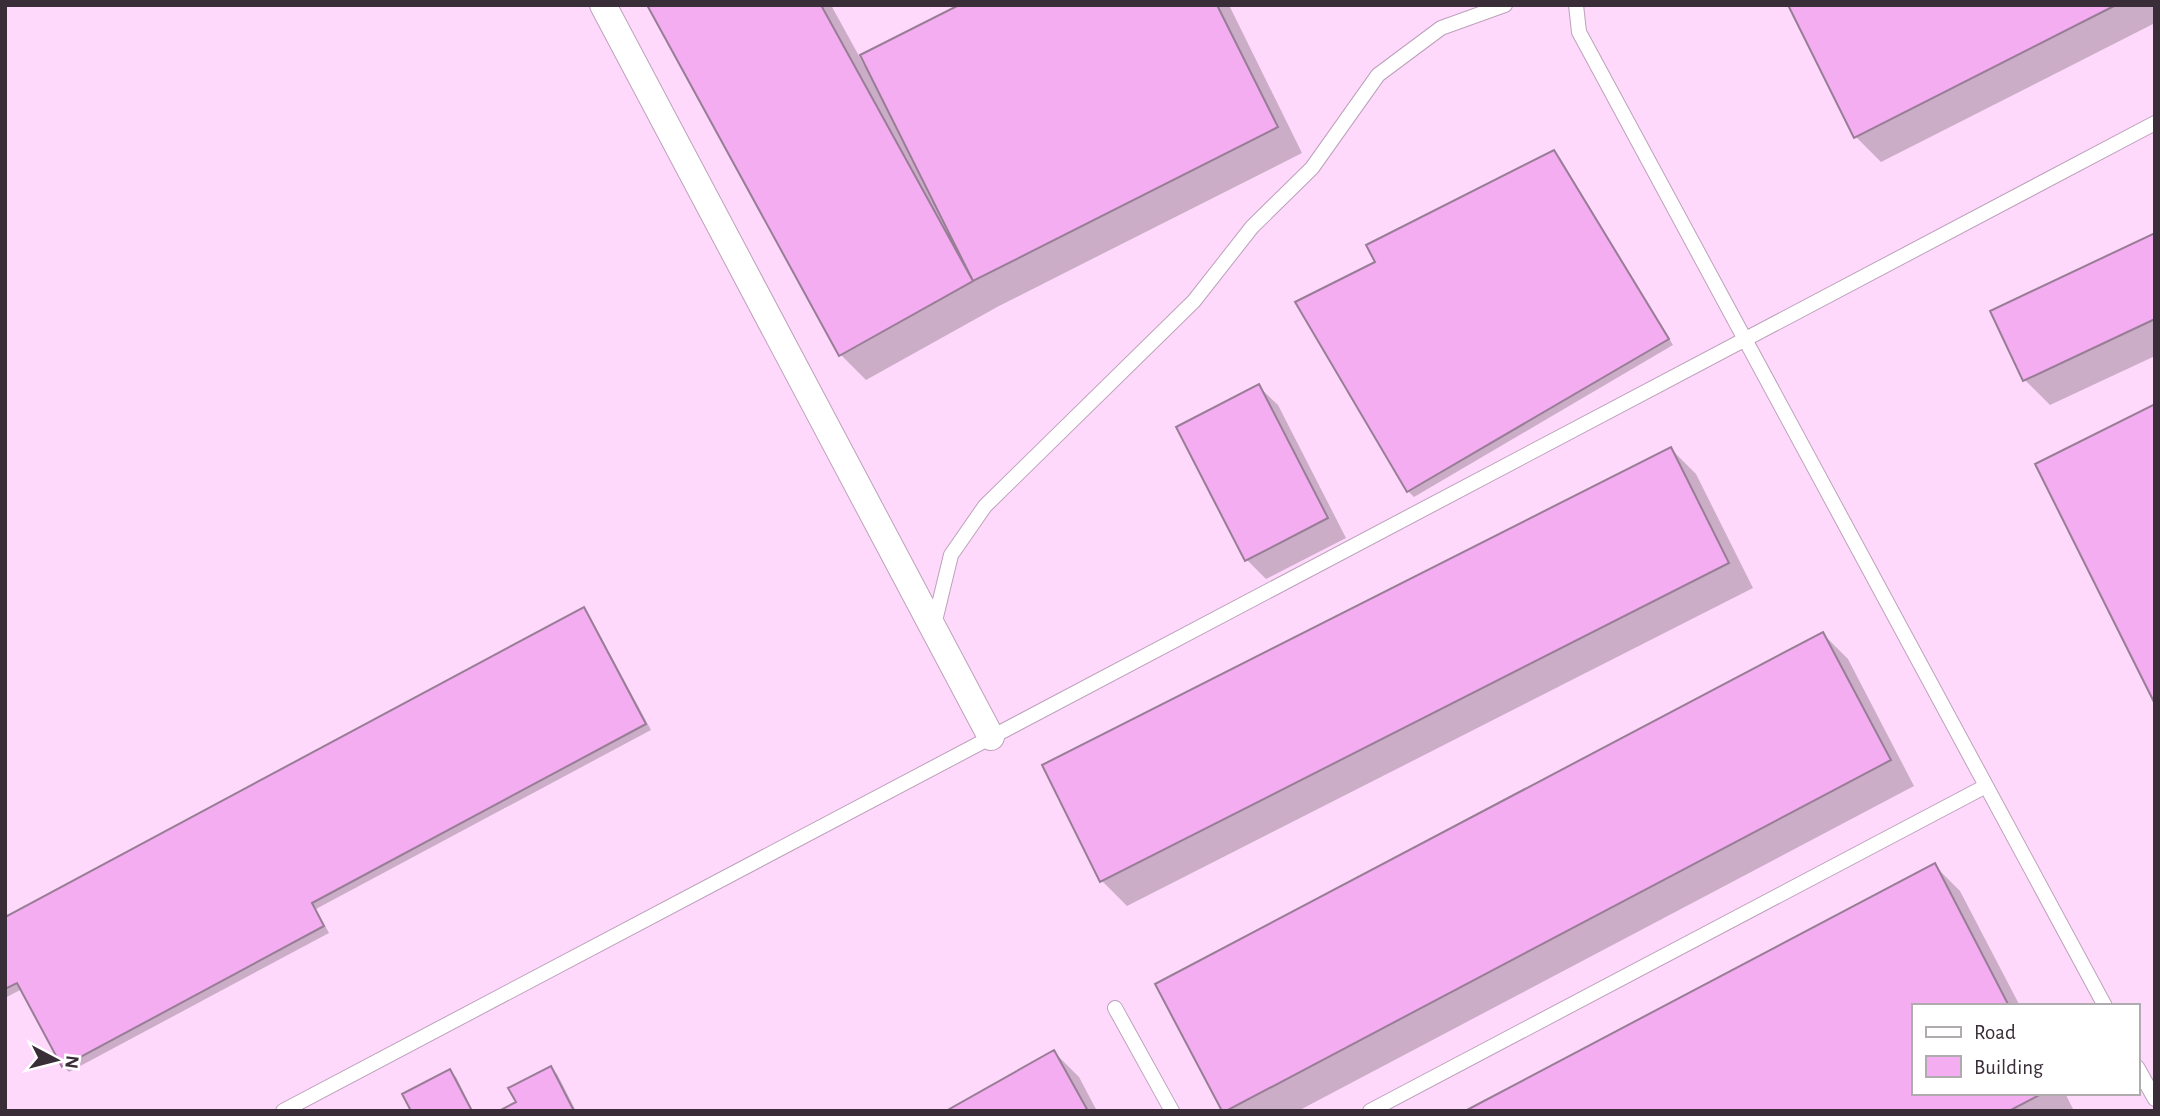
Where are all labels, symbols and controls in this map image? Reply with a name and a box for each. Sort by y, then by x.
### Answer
legend [1912,1004,2139,1095]
text: Road [1974,1022,2016,1043]
north arrow [21,1025,91,1095]
text: N [61,1054,82,1070]
text: Building [1974,1057,2044,1078]

